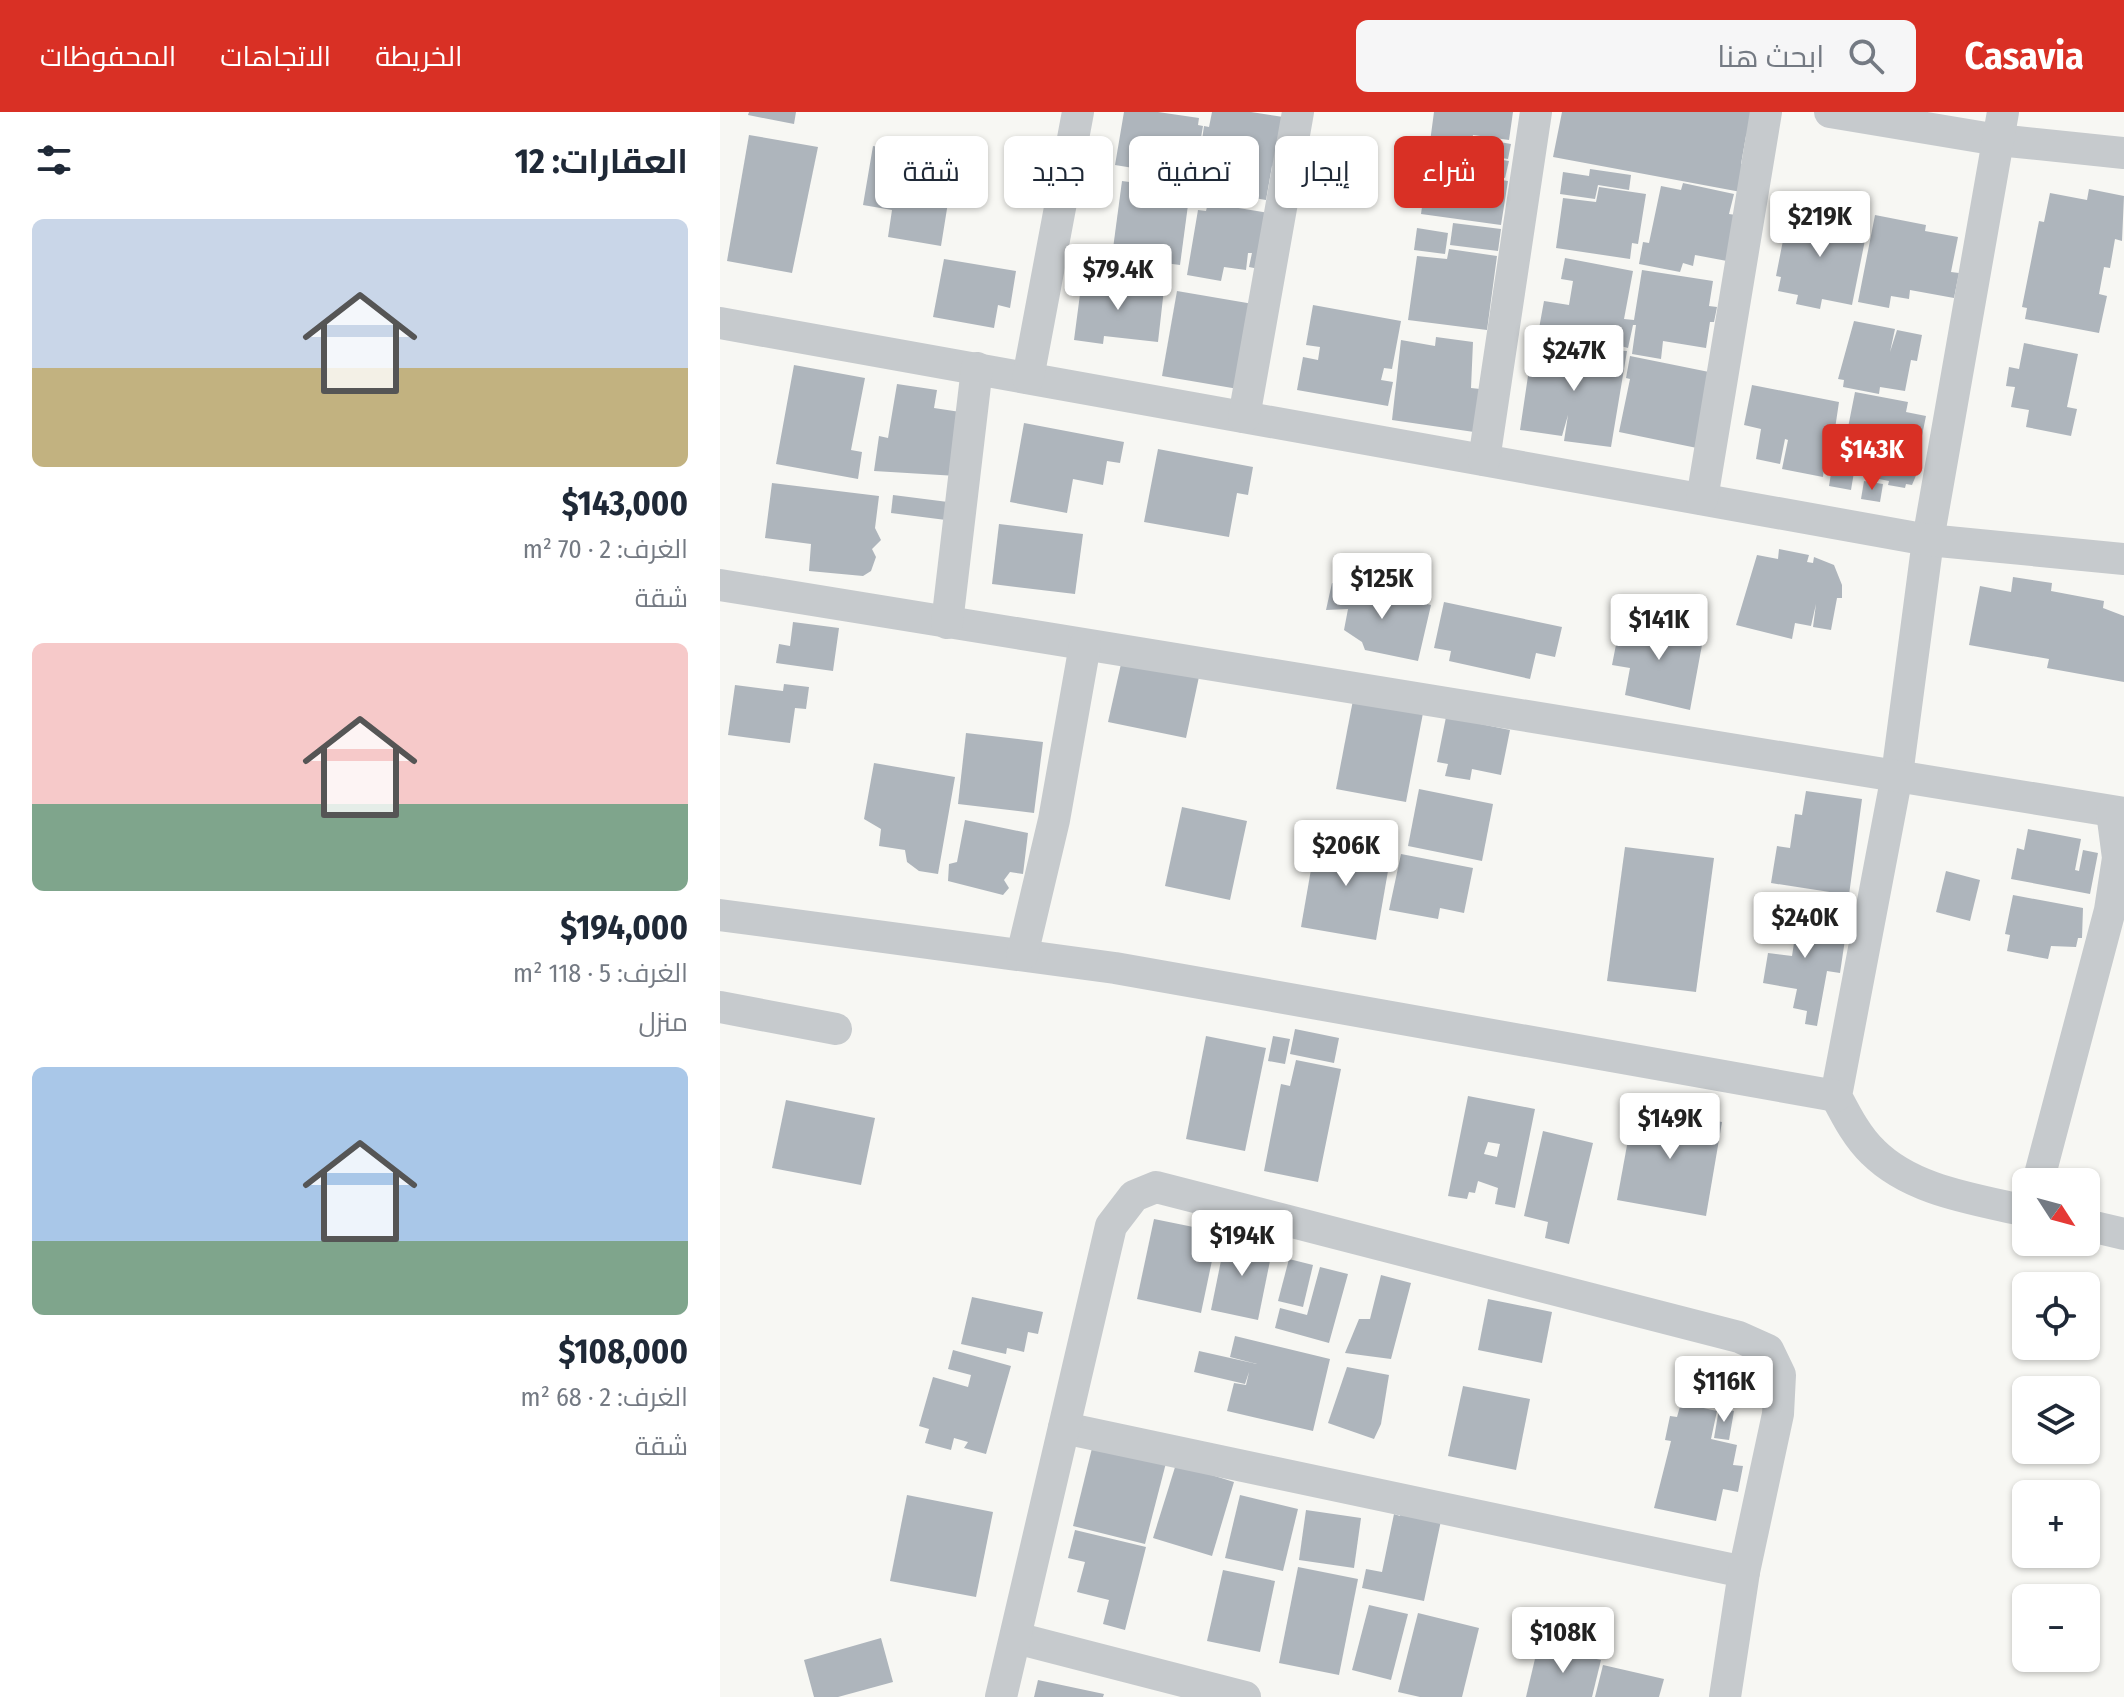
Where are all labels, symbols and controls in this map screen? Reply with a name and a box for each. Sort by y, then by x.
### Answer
search box [1356,20,1916,92]
text: Casavia [1964,33,2084,79]
icon: search [1844,34,1888,78]
text: ابحث هنا [1717,39,1824,75]
text: المحفوظات [40,40,176,73]
text: الاتجاهات [220,40,331,73]
text: الخريطة [375,40,463,73]
chip: شقة [875,136,988,208]
chip: جديد [1004,136,1113,208]
chip: تصفية [1129,136,1259,208]
chip: إيجار [1275,136,1378,208]
chip: شراء [1394,136,1504,208]
icon: filters [32,138,76,182]
text: العقارات: 12 [515,141,688,182]
pin: $219K [1764,191,1876,259]
text: $219K [1788,201,1852,232]
pin: $79.4K [1053,244,1183,312]
text: $79.4K [1083,254,1153,285]
icon: home [288,271,432,415]
pin: $247K [1518,325,1630,393]
text: $247K [1542,335,1606,366]
pin: $143K [1816,424,1928,492]
text: $143K [1840,434,1904,465]
text: $143,000 [562,483,688,524]
text: الغرف: 2 · 70 m² [523,534,688,565]
pin: $125K [1326,553,1438,621]
text: $125K [1351,563,1413,594]
text: شقة [635,583,688,614]
pin: $141K [1603,594,1715,662]
text: $141K [1629,604,1689,635]
icon: home [288,695,432,839]
pin: $206K [1290,820,1402,888]
text: $206K [1312,830,1380,861]
pin: $240K [1749,892,1861,960]
text: $240K [1772,902,1838,933]
text: $194,000 [560,907,688,948]
text: الغرف: 5 · 118 m² [513,958,688,989]
text: منزل [639,1007,688,1038]
pin: $149K [1614,1093,1726,1161]
text: $149K [1638,1103,1702,1134]
icon: home [288,1119,432,1263]
north arrow [2012,1168,2100,1256]
map controls [2012,1168,2100,1672]
pin: $194K [1186,1210,1298,1278]
text: $194K [1210,1220,1274,1251]
button: locate [2012,1272,2100,1360]
text: $108,000 [558,1331,688,1372]
pin: $116K [1668,1356,1780,1424]
text: $116K [1693,1366,1755,1397]
button: layers [2012,1376,2100,1464]
text: الغرف: 2 · 68 m² [521,1382,688,1413]
text: شقة [635,1431,688,1462]
button: + [2012,1480,2100,1568]
button: − [2012,1584,2100,1672]
pin: $108K [1507,1607,1619,1675]
text: $108K [1530,1617,1596,1648]

